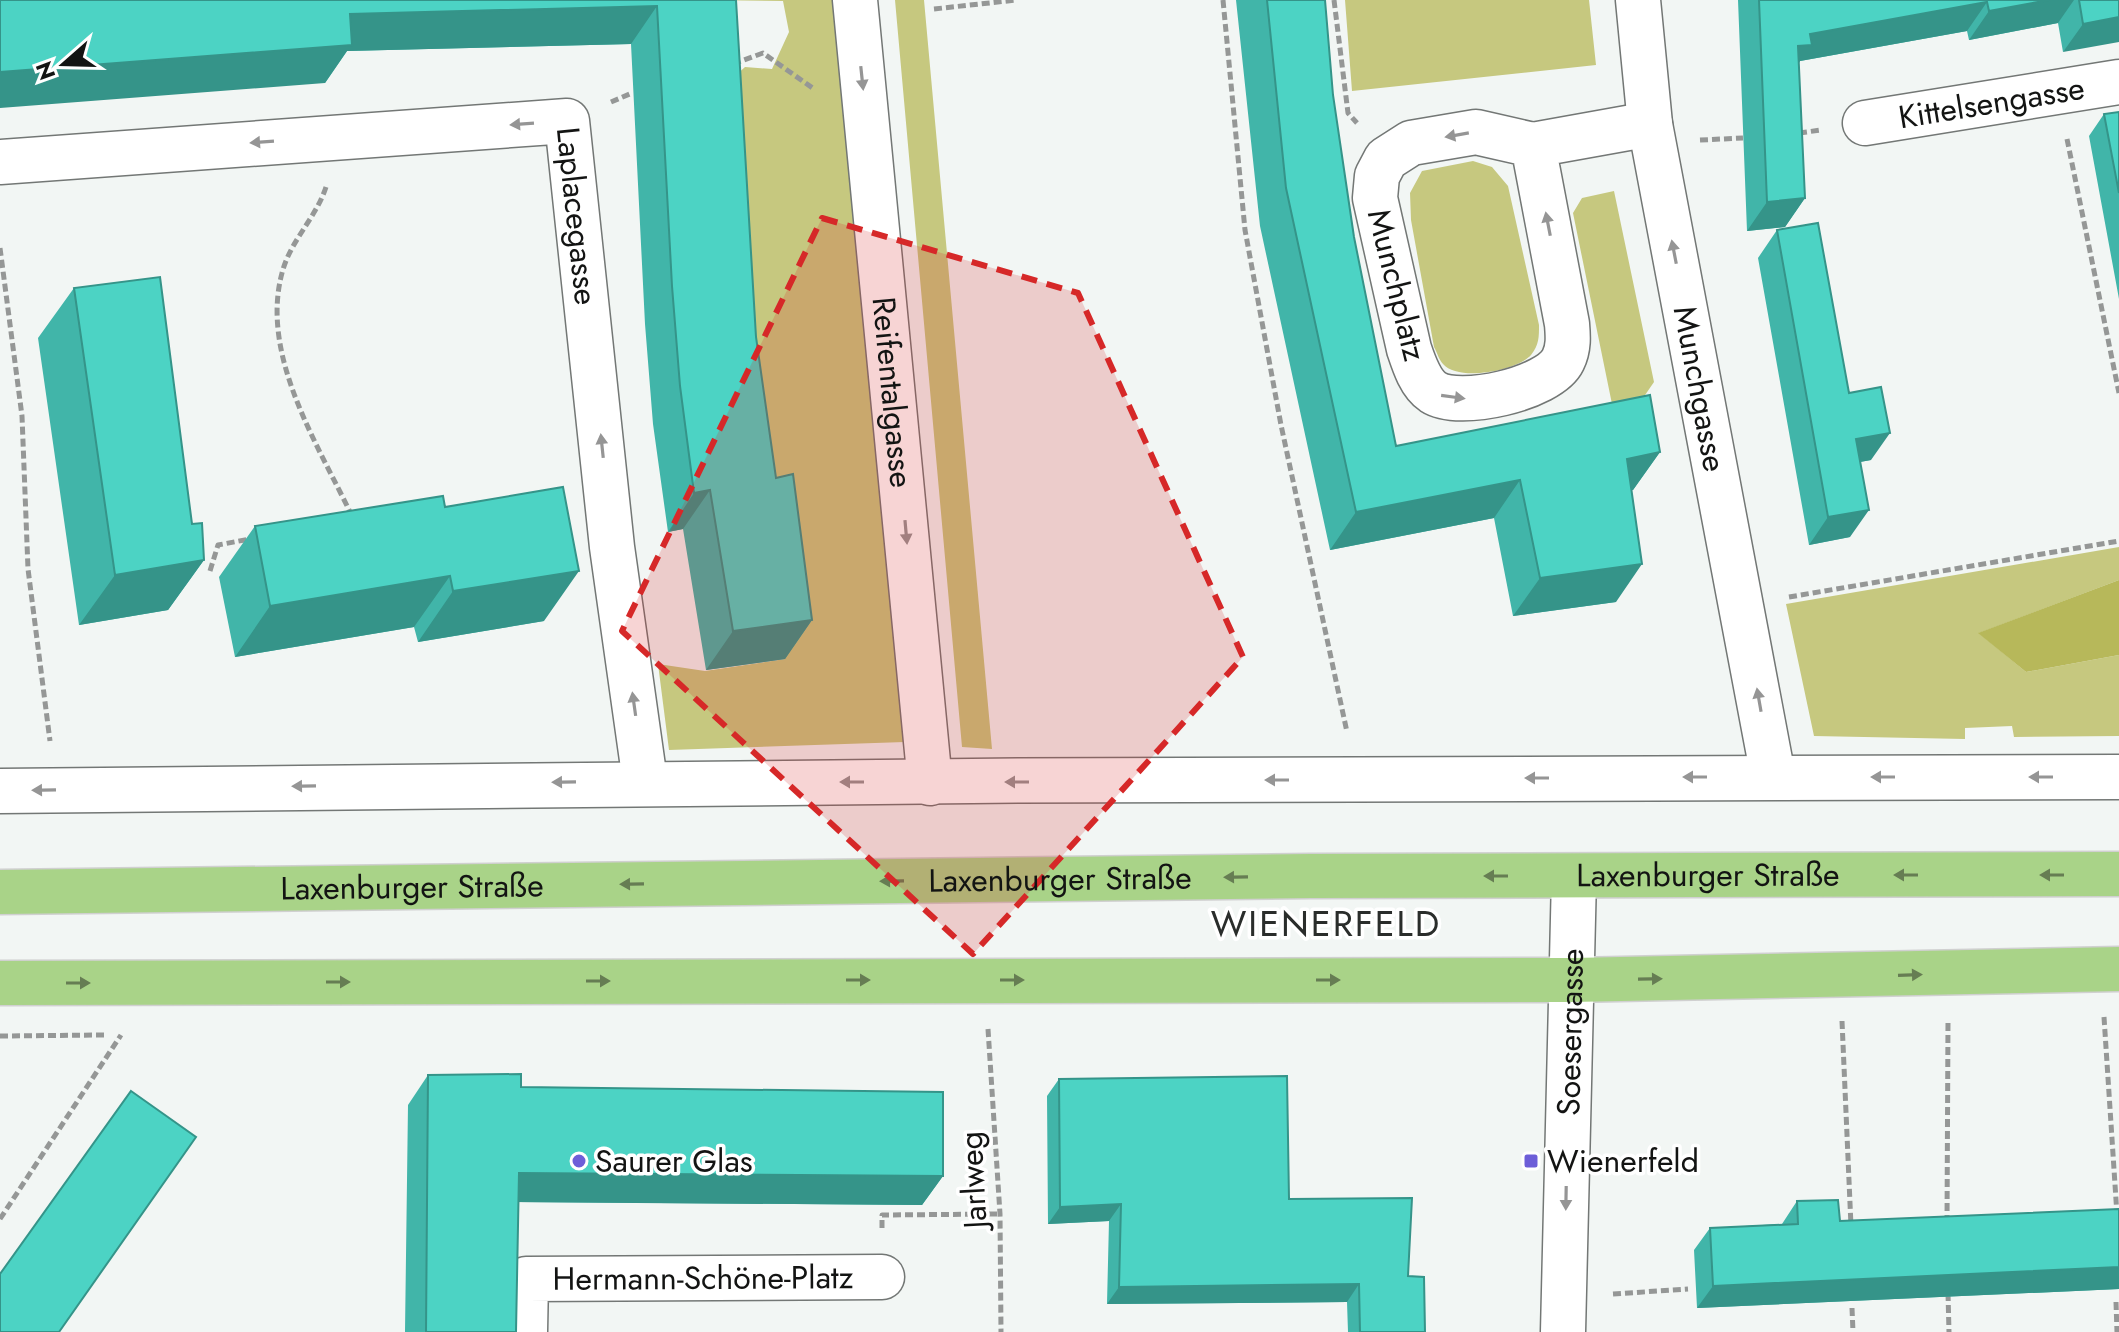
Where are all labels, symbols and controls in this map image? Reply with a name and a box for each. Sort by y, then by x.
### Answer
north arrow [24,24,104,104]
text: N [27,57,63,85]
street label: Kittelsengasse [1895,65,2088,140]
one-way arrow [856,66,869,91]
one-way arrow [509,118,534,131]
street label: Laplacegasse [545,125,609,307]
one-way arrow [1444,130,1469,142]
one-way arrow [249,136,274,149]
street label: Munchplatz [1356,204,1438,366]
one-way arrow [1542,211,1554,236]
one-way arrow [1668,239,1680,264]
street label: Reifentalgasse [861,295,925,490]
street label: Munchgasse [1662,302,1738,475]
one-way arrow [1441,391,1466,404]
one-way arrow [595,433,608,458]
one-way arrow [899,520,912,545]
one-way arrow [1752,687,1764,712]
one-way arrow [627,691,640,716]
one-way arrow [1682,771,1707,783]
one-way arrow [1870,771,1895,783]
one-way arrow [2028,771,2053,783]
one-way arrow [1524,772,1549,784]
one-way arrow [1264,774,1289,787]
one-way arrow [551,776,576,788]
one-way arrow [839,776,864,789]
one-way arrow [1004,776,1029,788]
one-way arrow [291,780,316,792]
one-way arrow [31,784,56,796]
street label: Laxenburger Straße [1576,852,1840,898]
street label: Laxenburger Straße [928,854,1192,904]
street label: Laxenburger Straße [280,862,544,912]
one-way arrow [1893,869,1918,882]
one-way arrow [2039,869,2064,881]
one-way arrow [1483,870,1508,882]
one-way arrow [1223,871,1248,883]
one-way arrow [879,875,904,887]
one-way arrow [619,878,644,891]
district label: WIENERFELD [1211,897,1441,949]
street label: Soesergasse [1545,948,1595,1116]
one-way arrow [1898,969,1923,981]
one-way arrow [1638,973,1663,985]
one-way arrow [846,974,871,987]
one-way arrow [1000,974,1025,986]
one-way arrow [1316,974,1341,986]
one-way arrow [586,975,611,987]
one-way arrow [326,976,351,988]
one-way arrow [66,977,91,989]
street label: Jarlweg [947,1130,999,1234]
place label: Saurer Glas [595,1138,753,1184]
place label: Wienerfeld [1547,1138,1699,1184]
marker: Saurer Glas [570,1152,588,1170]
marker: Wienerfeld [1522,1152,1540,1170]
one-way arrow [1560,1186,1572,1211]
street label: Hermann-Schöne-Platz [552,1254,854,1302]

